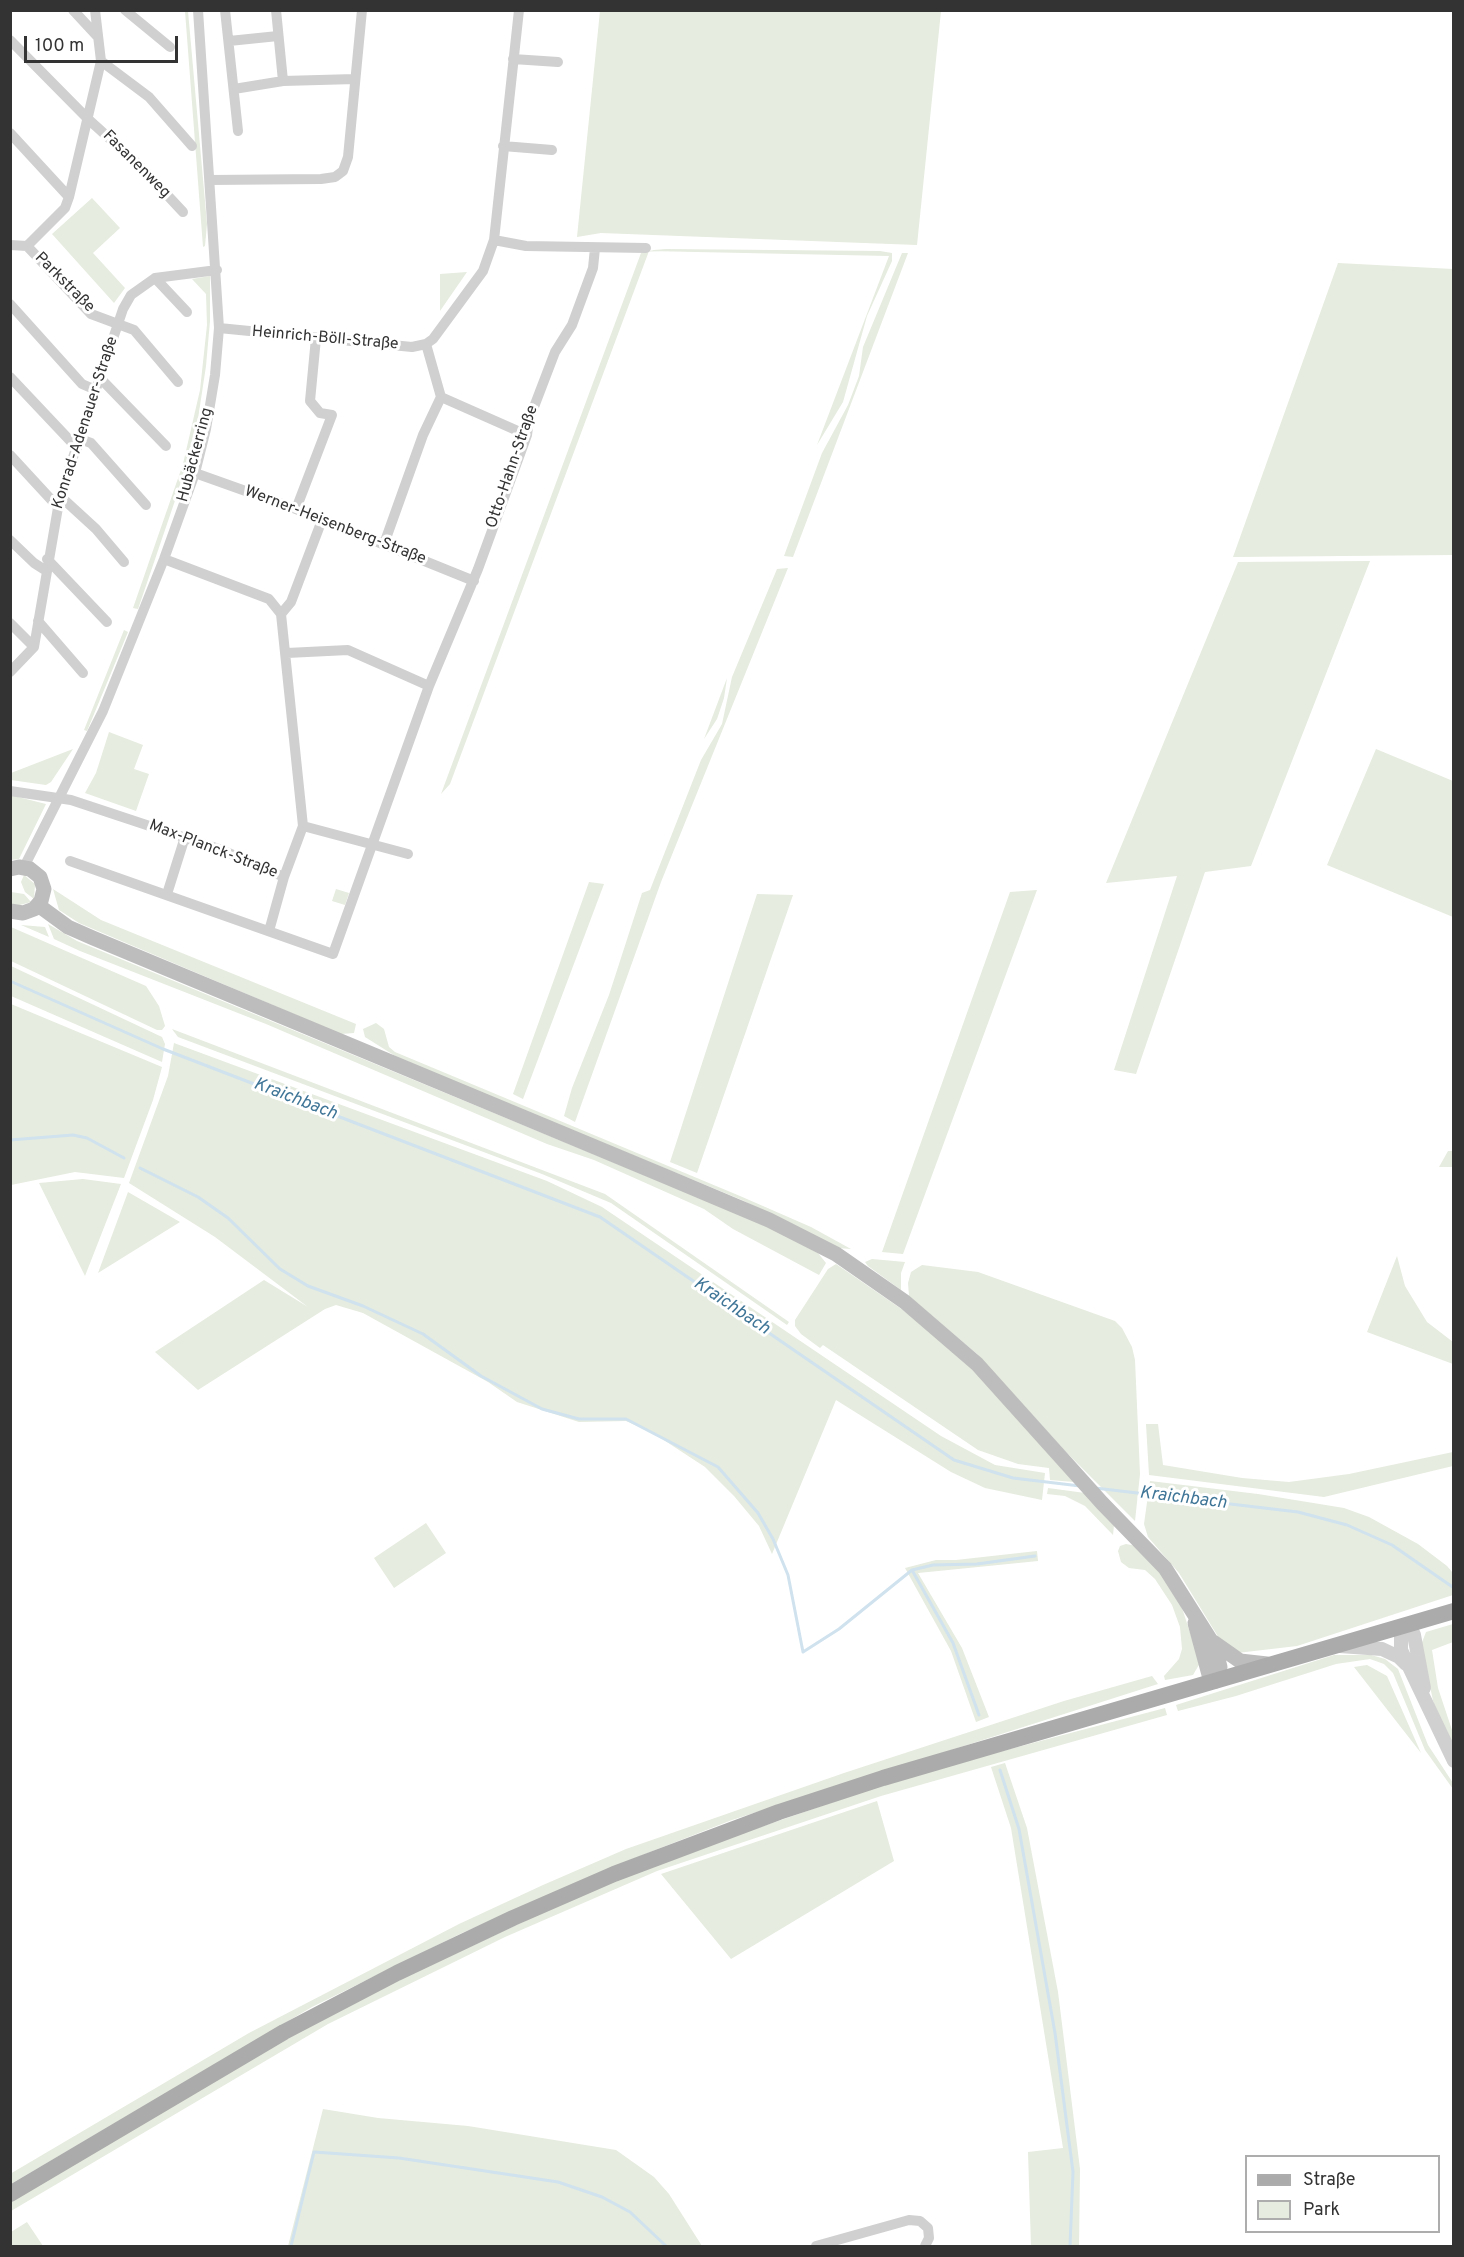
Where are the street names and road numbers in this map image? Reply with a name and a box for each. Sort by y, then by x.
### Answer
street label: Fasanenweg [98,127,174,203]
street label: Parkstraße [30,249,98,317]
street label: Heinrich-Böll-Straße [251,323,399,355]
street label: Konrad-Adenauer-Straße [49,334,123,512]
street label: Otto-Hahn-Straße [483,403,543,531]
street label: Hubäckerring [174,406,218,504]
street label: Werner-Heisenberg-Straße [242,482,428,570]
street label: Max-Planck-Straße [146,817,280,883]

